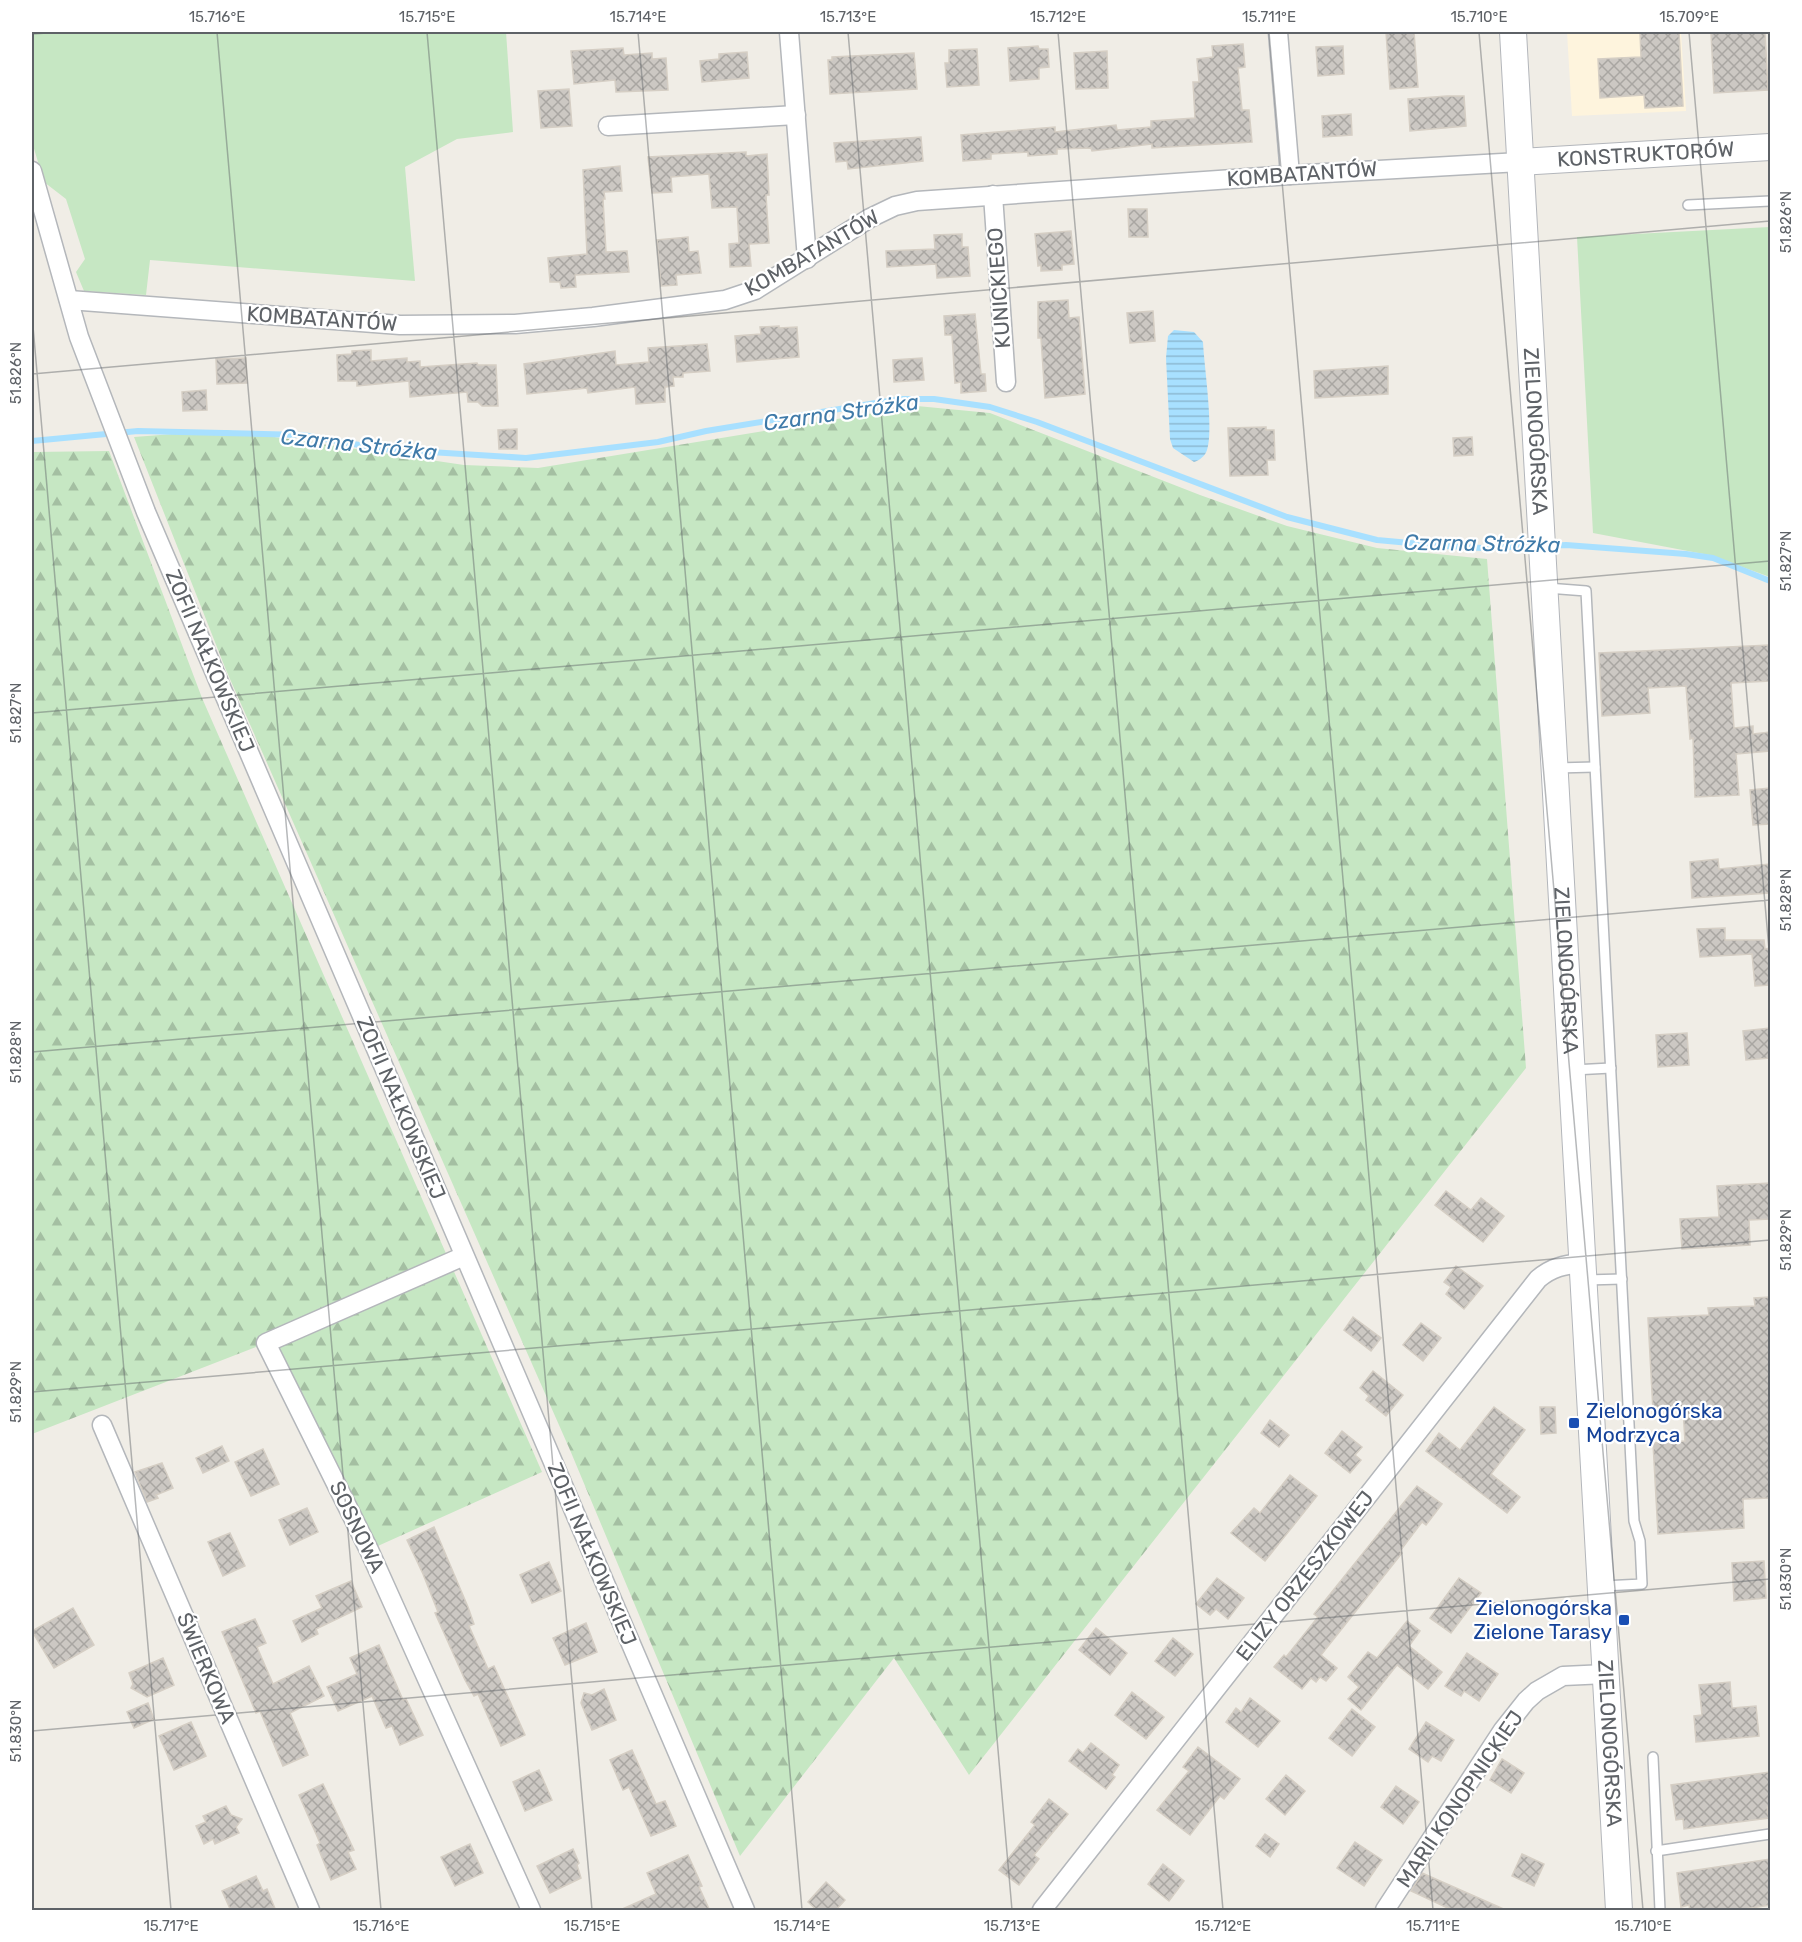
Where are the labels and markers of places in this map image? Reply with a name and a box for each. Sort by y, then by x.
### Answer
place label: Zielonogórska Modrzyca [1586,1398,1723,1447]
marker: Zielonogórska Modrzyca [1567,1416,1581,1430]
place label: Zielonogórska Zielone Tarasy [1473,1595,1612,1644]
marker: Zielonogórska Zielone Tarasy [1617,1613,1631,1627]

